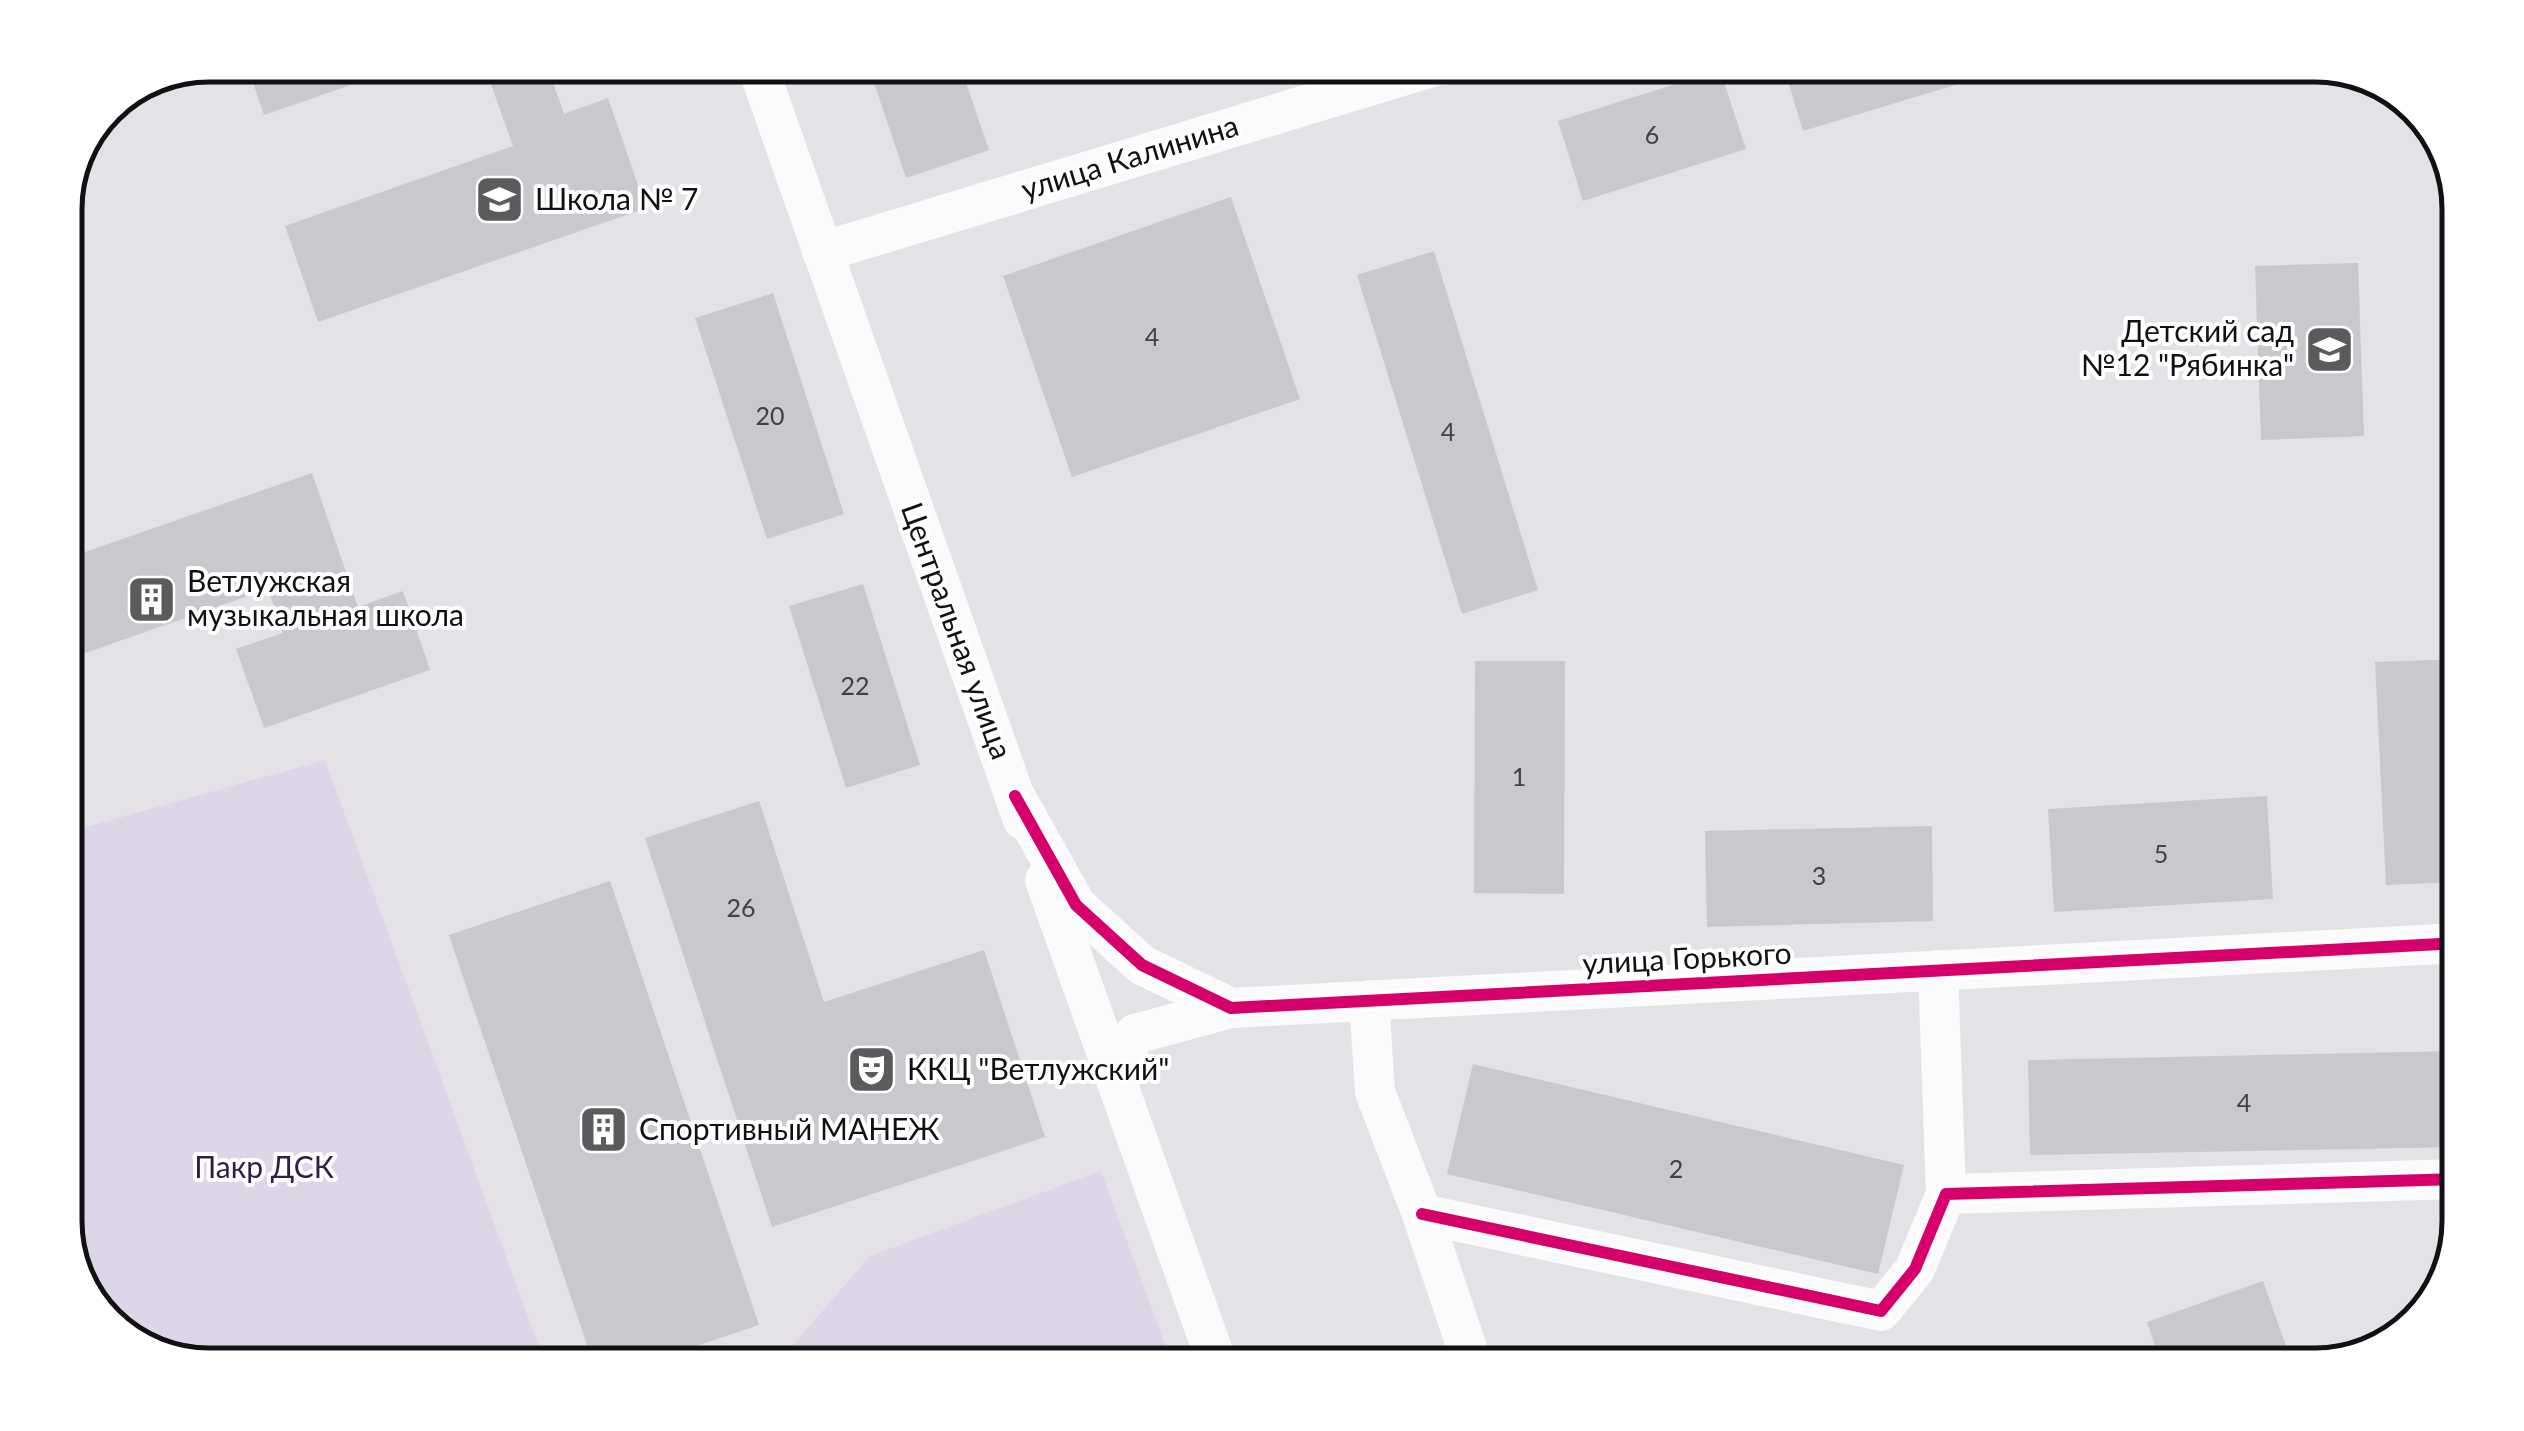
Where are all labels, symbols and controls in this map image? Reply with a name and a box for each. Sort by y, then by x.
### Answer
street label: улица Калинина [1016,106,1242,206]
house number: 6 [1645,119,1659,149]
school or university icon: Школа № 7 [474,174,526,226]
place label: Школа № 7 [535,180,699,216]
place label: Детский сад №12 "Рябинка" [2081,312,2294,382]
house number: 4 [1145,321,1159,351]
school or university icon: Детский сад №12 "Рябинка" [2303,323,2355,375]
house number: 20 [755,400,785,430]
house number: 4 [1441,416,1455,446]
street label: Центральная улица [895,497,1021,763]
place label: Ветлужская музыкальная школа [187,562,464,632]
building icon: Ветлужская музыкальная школа [126,573,178,625]
house number: 22 [840,670,870,700]
house number: 1 [1512,761,1526,791]
house number: 5 [2154,838,2168,868]
house number: 3 [1812,860,1826,890]
house number: 26 [726,892,756,922]
street label: улица Горького [1581,934,1792,980]
theatre icon: ККЦ "Ветлужский" [846,1044,898,1096]
place label: ККЦ "Ветлужский" [907,1050,1169,1086]
house number: 4 [2237,1087,2251,1117]
building icon: Спортивный МАНЕЖ [578,1104,630,1156]
place label: Спортивный МАНЕЖ [639,1110,940,1146]
park label: Пакр ДСК [194,1148,334,1184]
house number: 2 [1669,1153,1683,1183]

